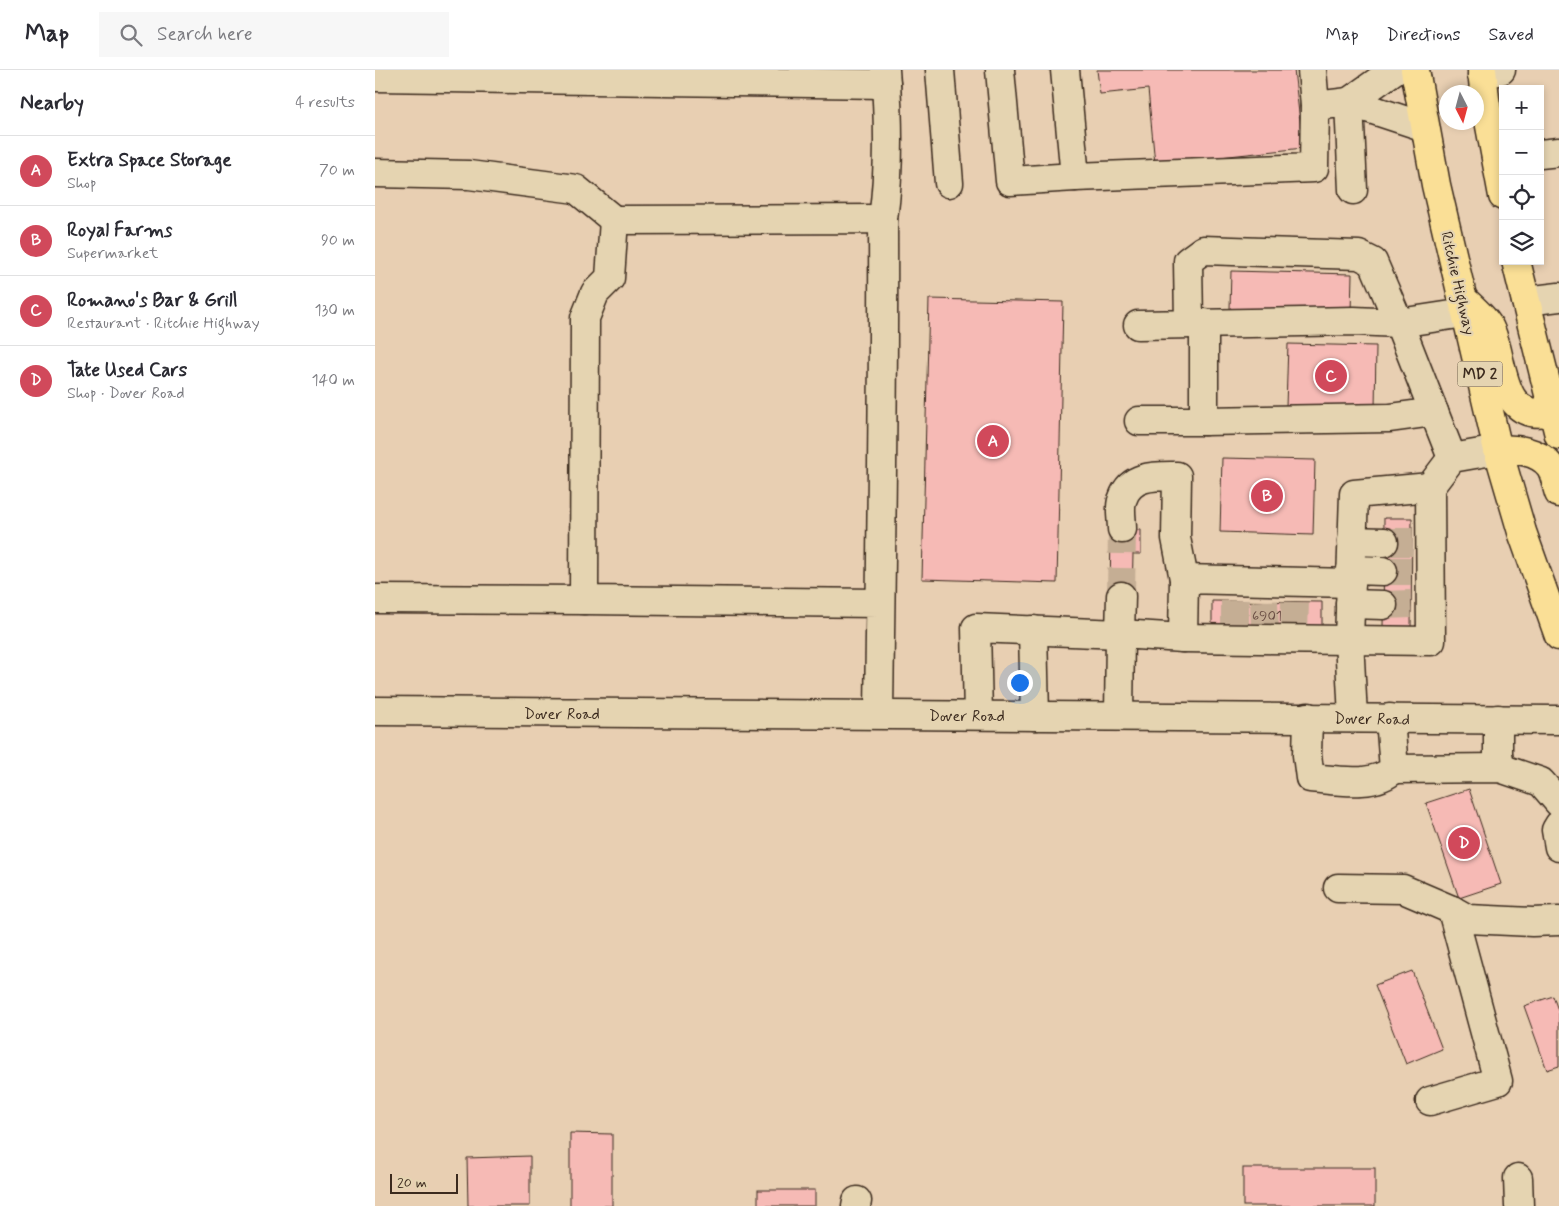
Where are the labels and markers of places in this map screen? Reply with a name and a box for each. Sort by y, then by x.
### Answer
pin: C [1315,357,1347,395]
pin: A [977,422,1009,460]
pin: B [1251,477,1283,515]
pin: D [1448,824,1480,862]

